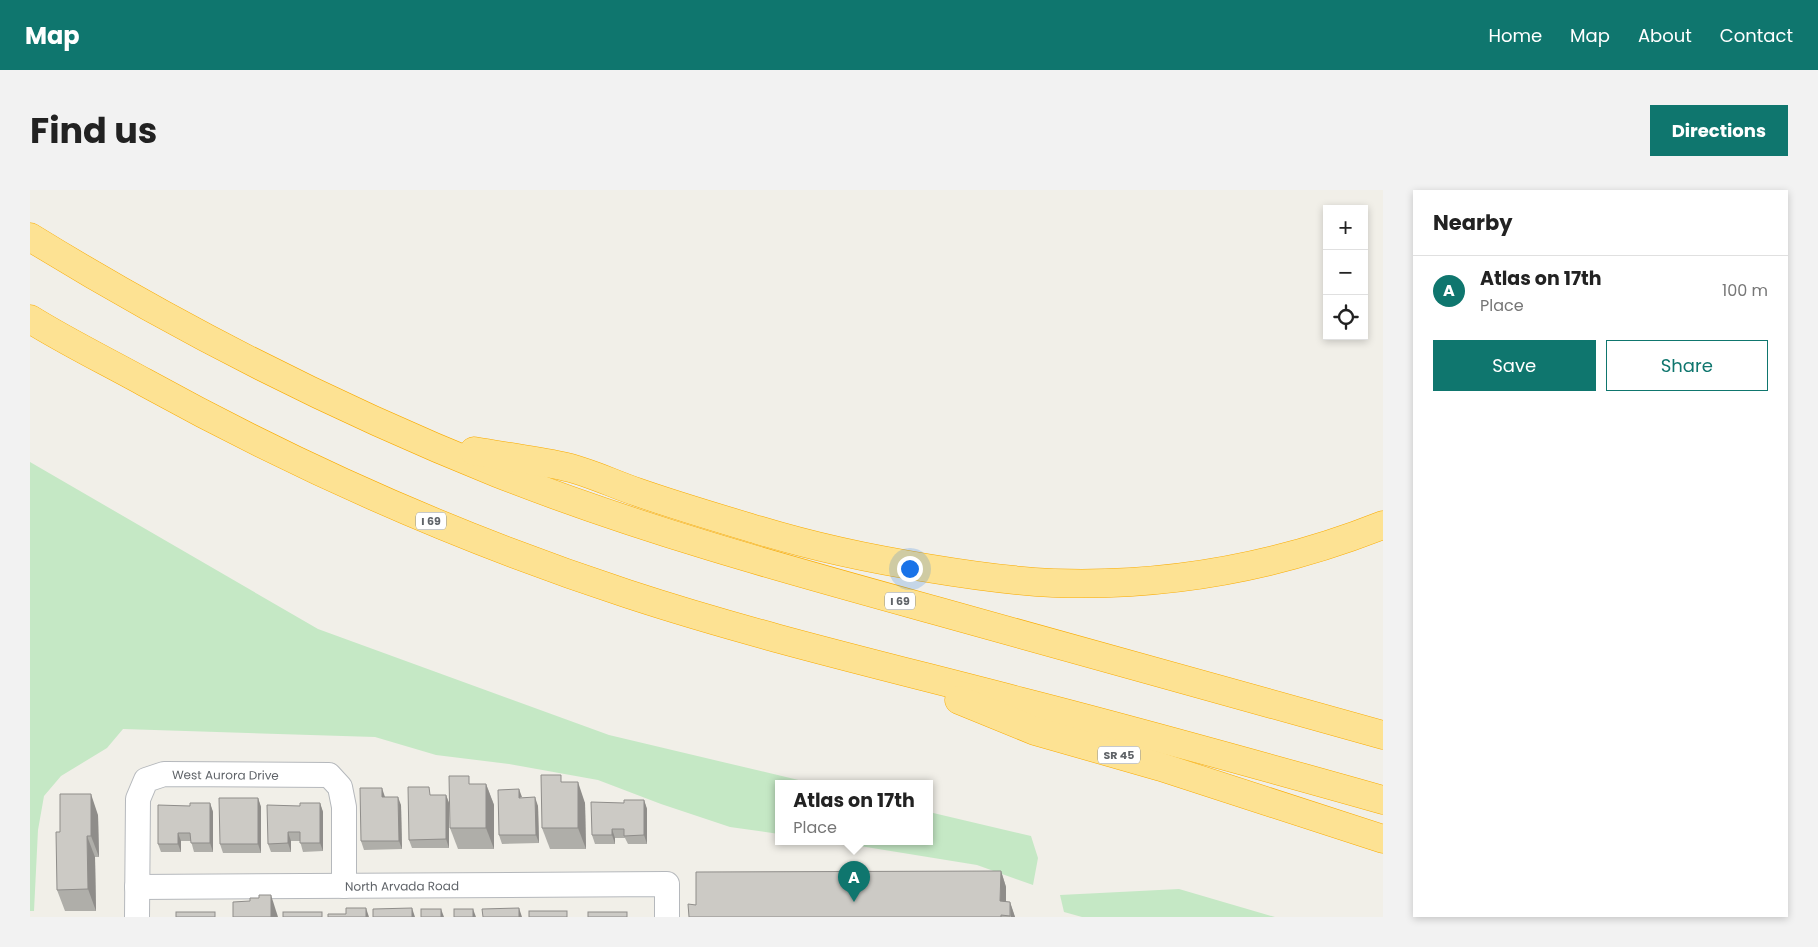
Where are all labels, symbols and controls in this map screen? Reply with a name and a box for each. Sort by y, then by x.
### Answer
text: Map [25,19,80,52]
text: Home [1488,23,1542,48]
text: Map [1570,23,1610,48]
text: About [1638,23,1692,48]
text: Contact [1720,23,1793,48]
button: Directions [1650,105,1788,156]
text: Find us [30,106,157,155]
map controls [1323,205,1368,340]
button: + [1323,205,1368,250]
text: Nearby [1433,208,1513,237]
button: − [1323,250,1368,295]
text: Atlas on 17th [1480,265,1602,292]
text: A [1443,279,1455,302]
text: 100 m [1722,279,1768,302]
text: Place [1480,294,1524,317]
button: locate [1323,295,1368,340]
button: Save [1433,340,1596,391]
button: Share [1606,340,1768,391]
road number: I 69 [416,512,446,530]
your location [897,556,923,582]
road number: I 69 [885,592,915,610]
road number: SR 45 [1098,746,1140,764]
street label: West Aurora Drive [172,766,279,783]
popup [775,780,933,845]
text: Atlas on 17th [793,787,915,814]
text: Place [793,816,837,839]
pin: A [838,861,870,902]
street label: North Arvada Road [345,877,459,894]

